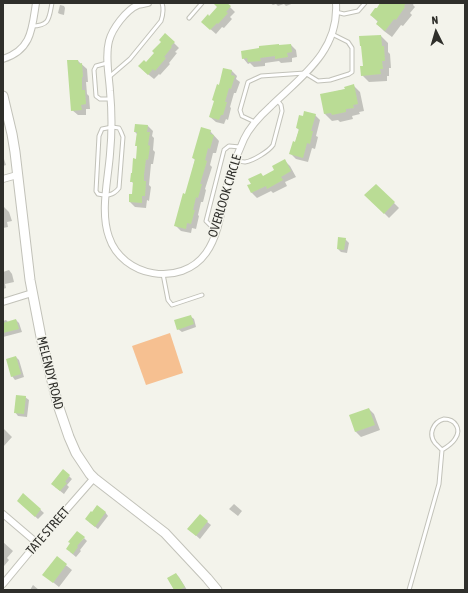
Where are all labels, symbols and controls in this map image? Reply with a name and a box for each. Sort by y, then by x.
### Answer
north arrow [416,12,456,52]
text: N [431,14,439,26]
street label: OVERLOOK CIRCLE [205,153,245,239]
street label: MELENDY ROAD [33,335,67,411]
street label: TATE STREET [23,504,73,558]

